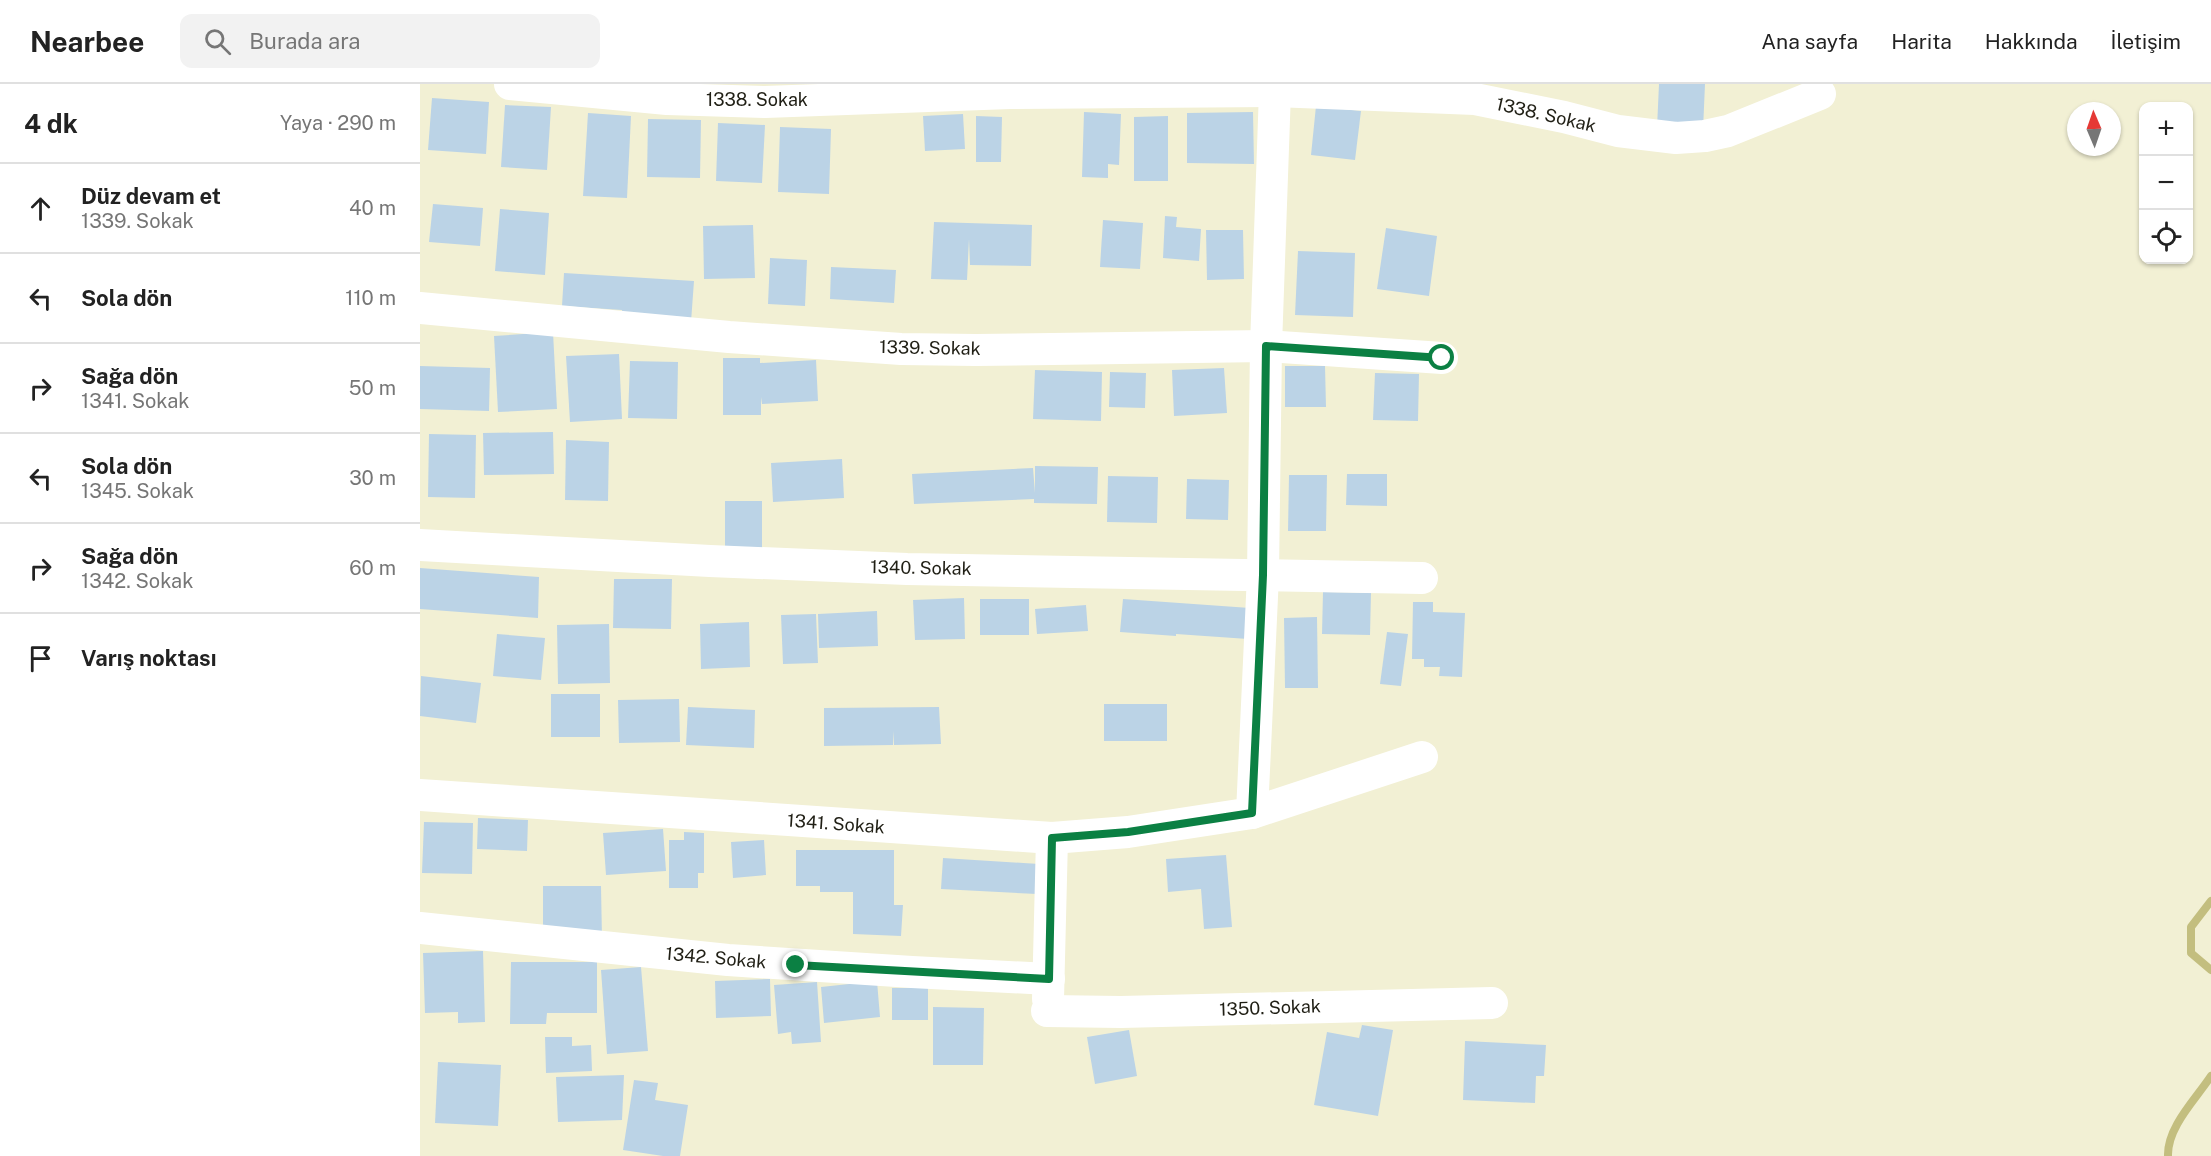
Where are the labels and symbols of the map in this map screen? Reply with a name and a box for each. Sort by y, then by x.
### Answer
street label: 1338. Sokak [706,89,808,110]
street label: 1338. Sokak [1494,93,1598,136]
north arrow [2067,102,2121,156]
street label: 1339. Sokak [879,336,981,359]
route start [1428,344,1454,370]
street label: 1340. Sokak [870,556,972,579]
street label: 1341. Sokak [787,810,886,837]
street label: 1342. Sokak [665,943,767,972]
route end [782,951,808,977]
street label: 1350. Sokak [1219,995,1321,1020]

